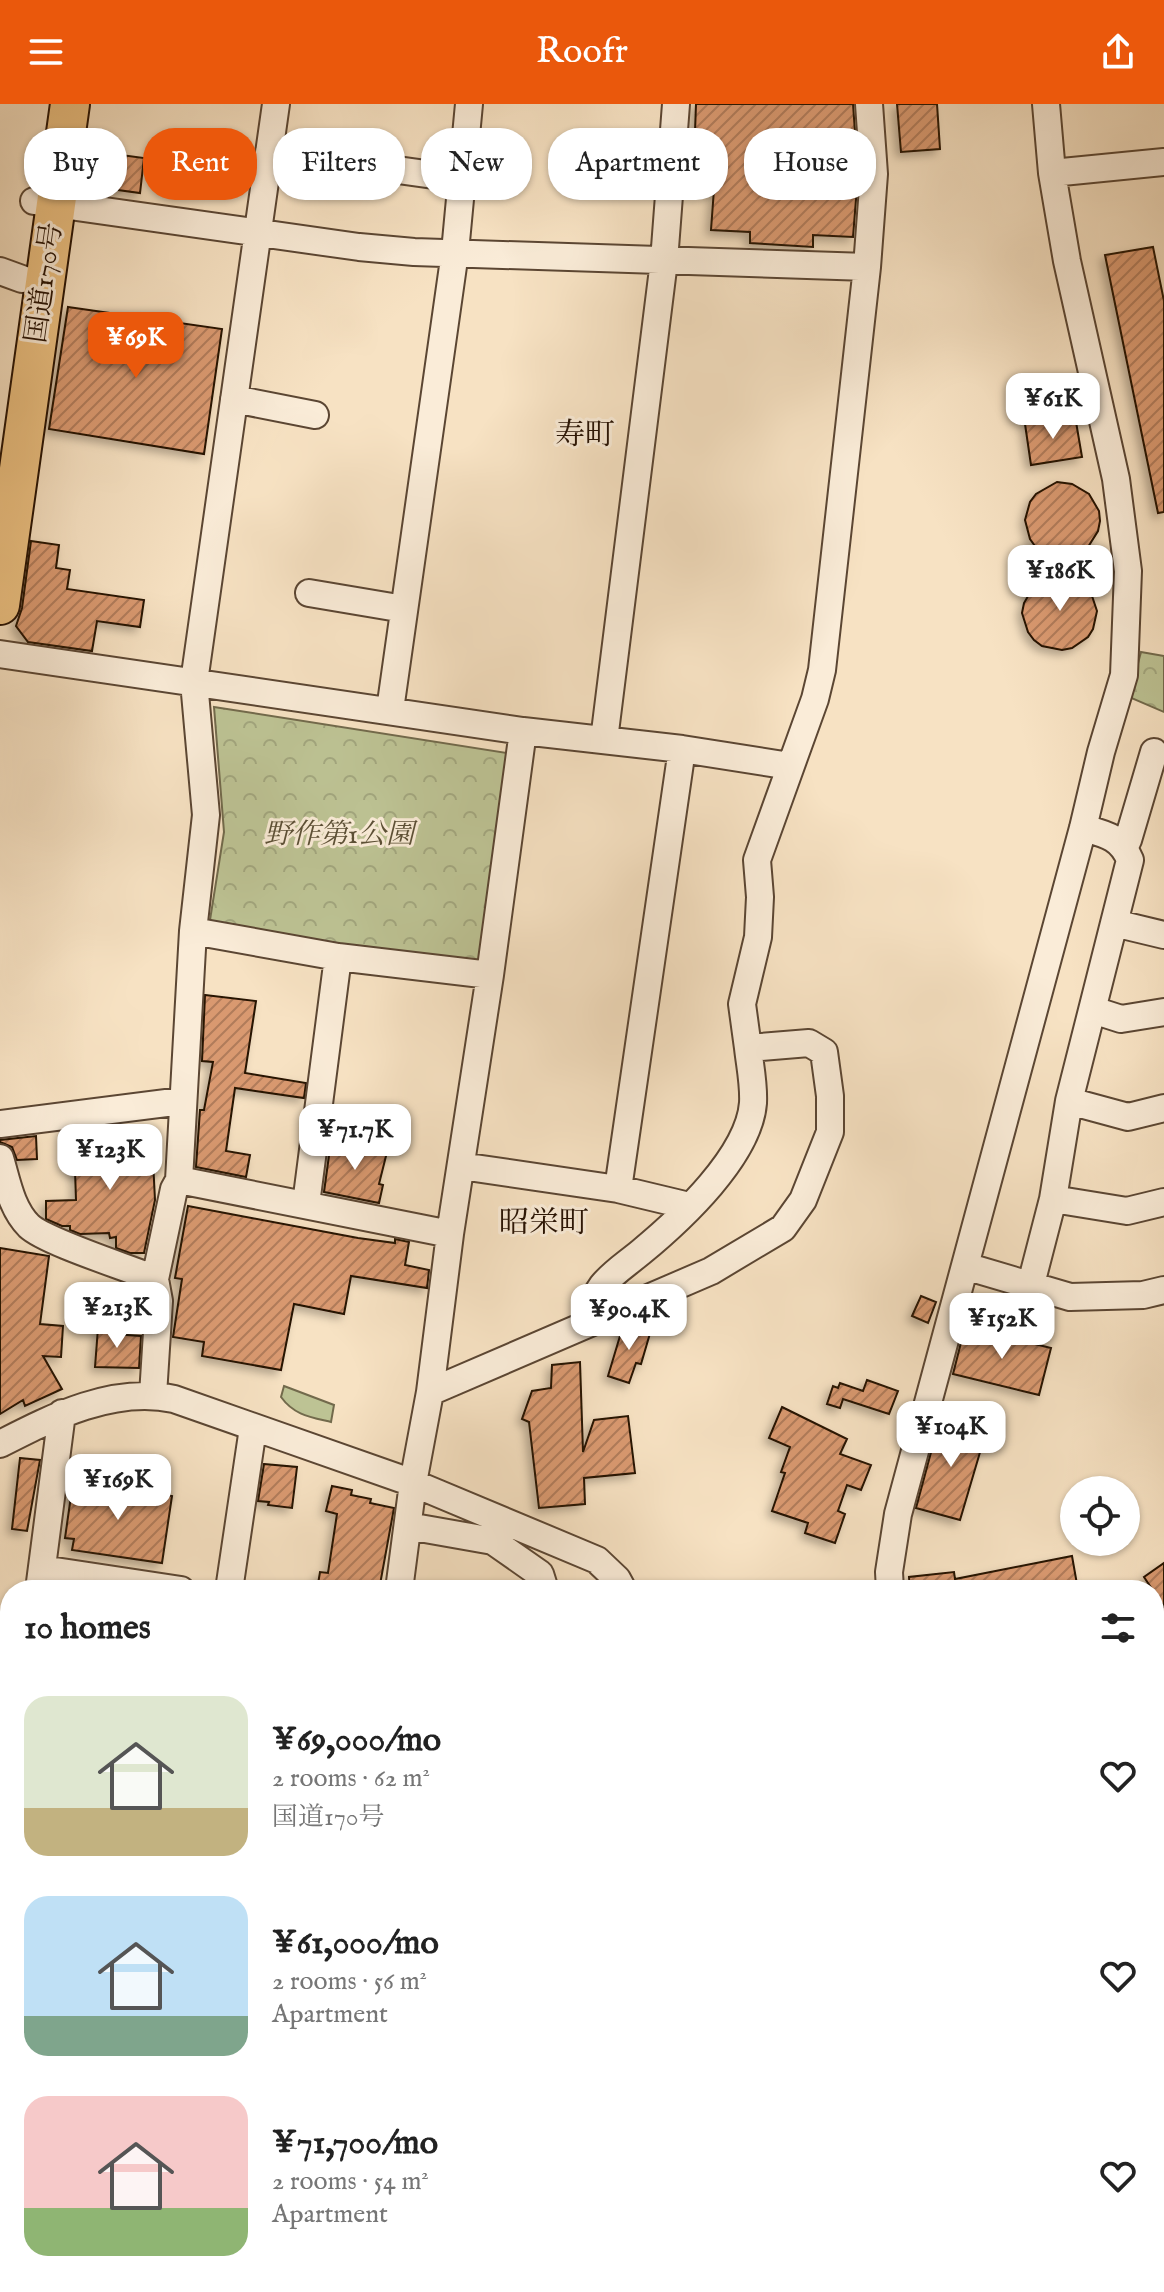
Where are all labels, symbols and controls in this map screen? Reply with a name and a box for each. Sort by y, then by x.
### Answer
text: Roofr [536,29,628,75]
icon: menu [24,30,68,74]
icon: share [1096,30,1140,74]
chip: Buy [24,128,127,200]
chip: Rent [143,128,257,200]
chip: Filters [273,128,405,200]
chip: New [421,128,532,200]
chip: Apartment [548,128,728,200]
chip: House [744,128,876,200]
street label: 国道170号 [19,221,71,345]
pin: ¥69K [89,312,183,380]
text: ¥69K [106,321,166,354]
pin: ¥61K [1006,373,1100,441]
text: ¥61K [1024,382,1082,415]
district label: 寿町 [555,417,615,455]
pin: ¥186K [1004,545,1116,613]
text: ¥186K [1026,554,1094,587]
park label: 野作第1公園 [264,818,418,853]
pin: ¥71.7K [290,1104,420,1172]
text: ¥71.7K [317,1113,393,1146]
pin: ¥123K [54,1124,166,1192]
text: ¥123K [75,1133,145,1166]
district label: 昭栄町 [499,1205,589,1243]
pin: ¥213K [61,1282,173,1350]
pin: ¥90.4K [564,1284,694,1352]
text: ¥213K [82,1291,152,1324]
text: ¥90.4K [589,1293,669,1326]
pin: ¥152K [946,1293,1058,1361]
text: ¥152K [968,1302,1036,1335]
pin: ¥104K [895,1401,1007,1469]
text: ¥104K [915,1410,987,1443]
pin: ¥169K [62,1454,174,1522]
text: ¥169K [83,1463,153,1496]
map controls [1060,1476,1140,1556]
button: locate [1060,1476,1140,1556]
icon: filters [1096,1606,1140,1650]
text: 10 homes [24,1607,151,1650]
text: ¥69,000/mo [272,1719,441,1762]
icon: home [88,1728,184,1824]
icon: heart [1096,1754,1140,1798]
text: 2 rooms · 62 m² [272,1762,430,1795]
text: 国道170号 [272,1801,385,1834]
text: ¥61,000/mo [272,1922,439,1965]
icon: home [88,1928,184,2024]
icon: heart [1096,1954,1140,1998]
text: 2 rooms · 56 m² [272,1965,427,1998]
text: Apartment [272,1998,388,2031]
text: ¥71,700/mo [272,2122,438,2165]
icon: home [88,2128,184,2224]
icon: heart [1096,2154,1140,2198]
text: 2 rooms · 54 m² [272,2165,429,2198]
text: Apartment [272,2198,388,2231]

